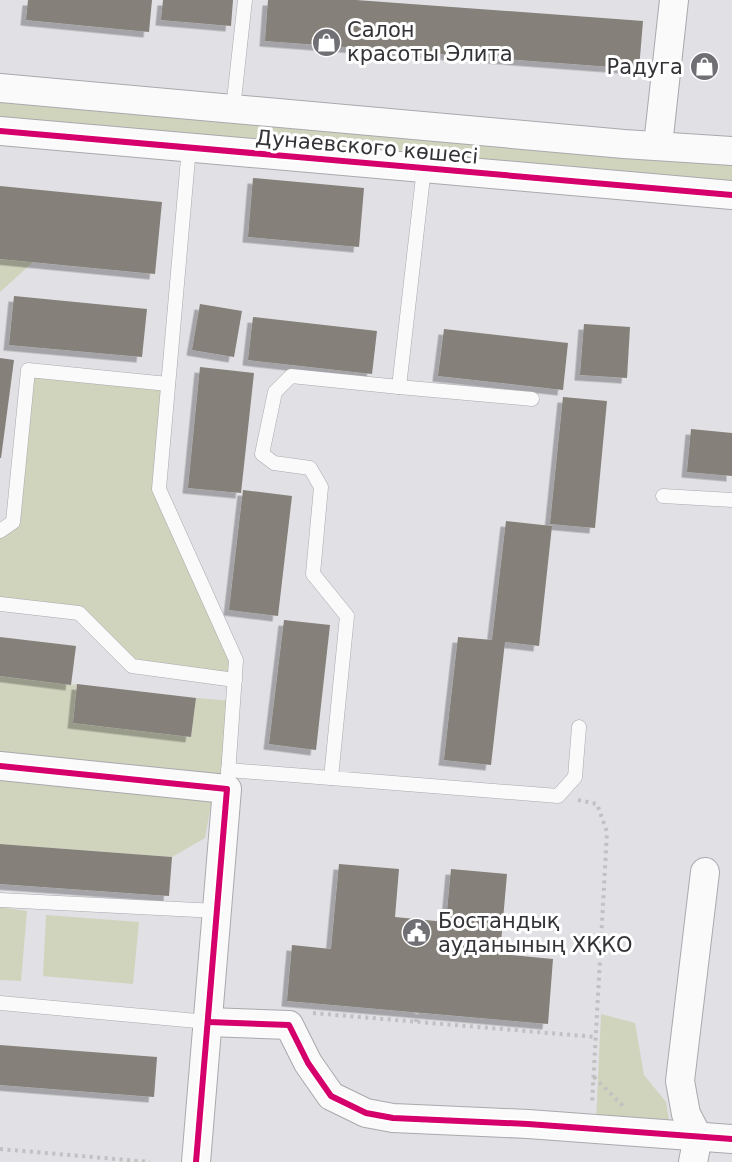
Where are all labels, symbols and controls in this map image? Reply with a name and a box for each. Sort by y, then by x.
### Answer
place label: Салон красоты Элита [347,18,513,66]
shop icon: Салон красоты Элита [310,26,342,58]
shop icon: Радуга [688,51,720,83]
place label: Радуга [607,55,683,79]
street label: Дунаевского көшесі [255,125,479,169]
place label: Бостандық ауданының ХҚКО [438,909,633,957]
public building icon: Бостандық ауданының ХҚКО [401,917,433,949]

